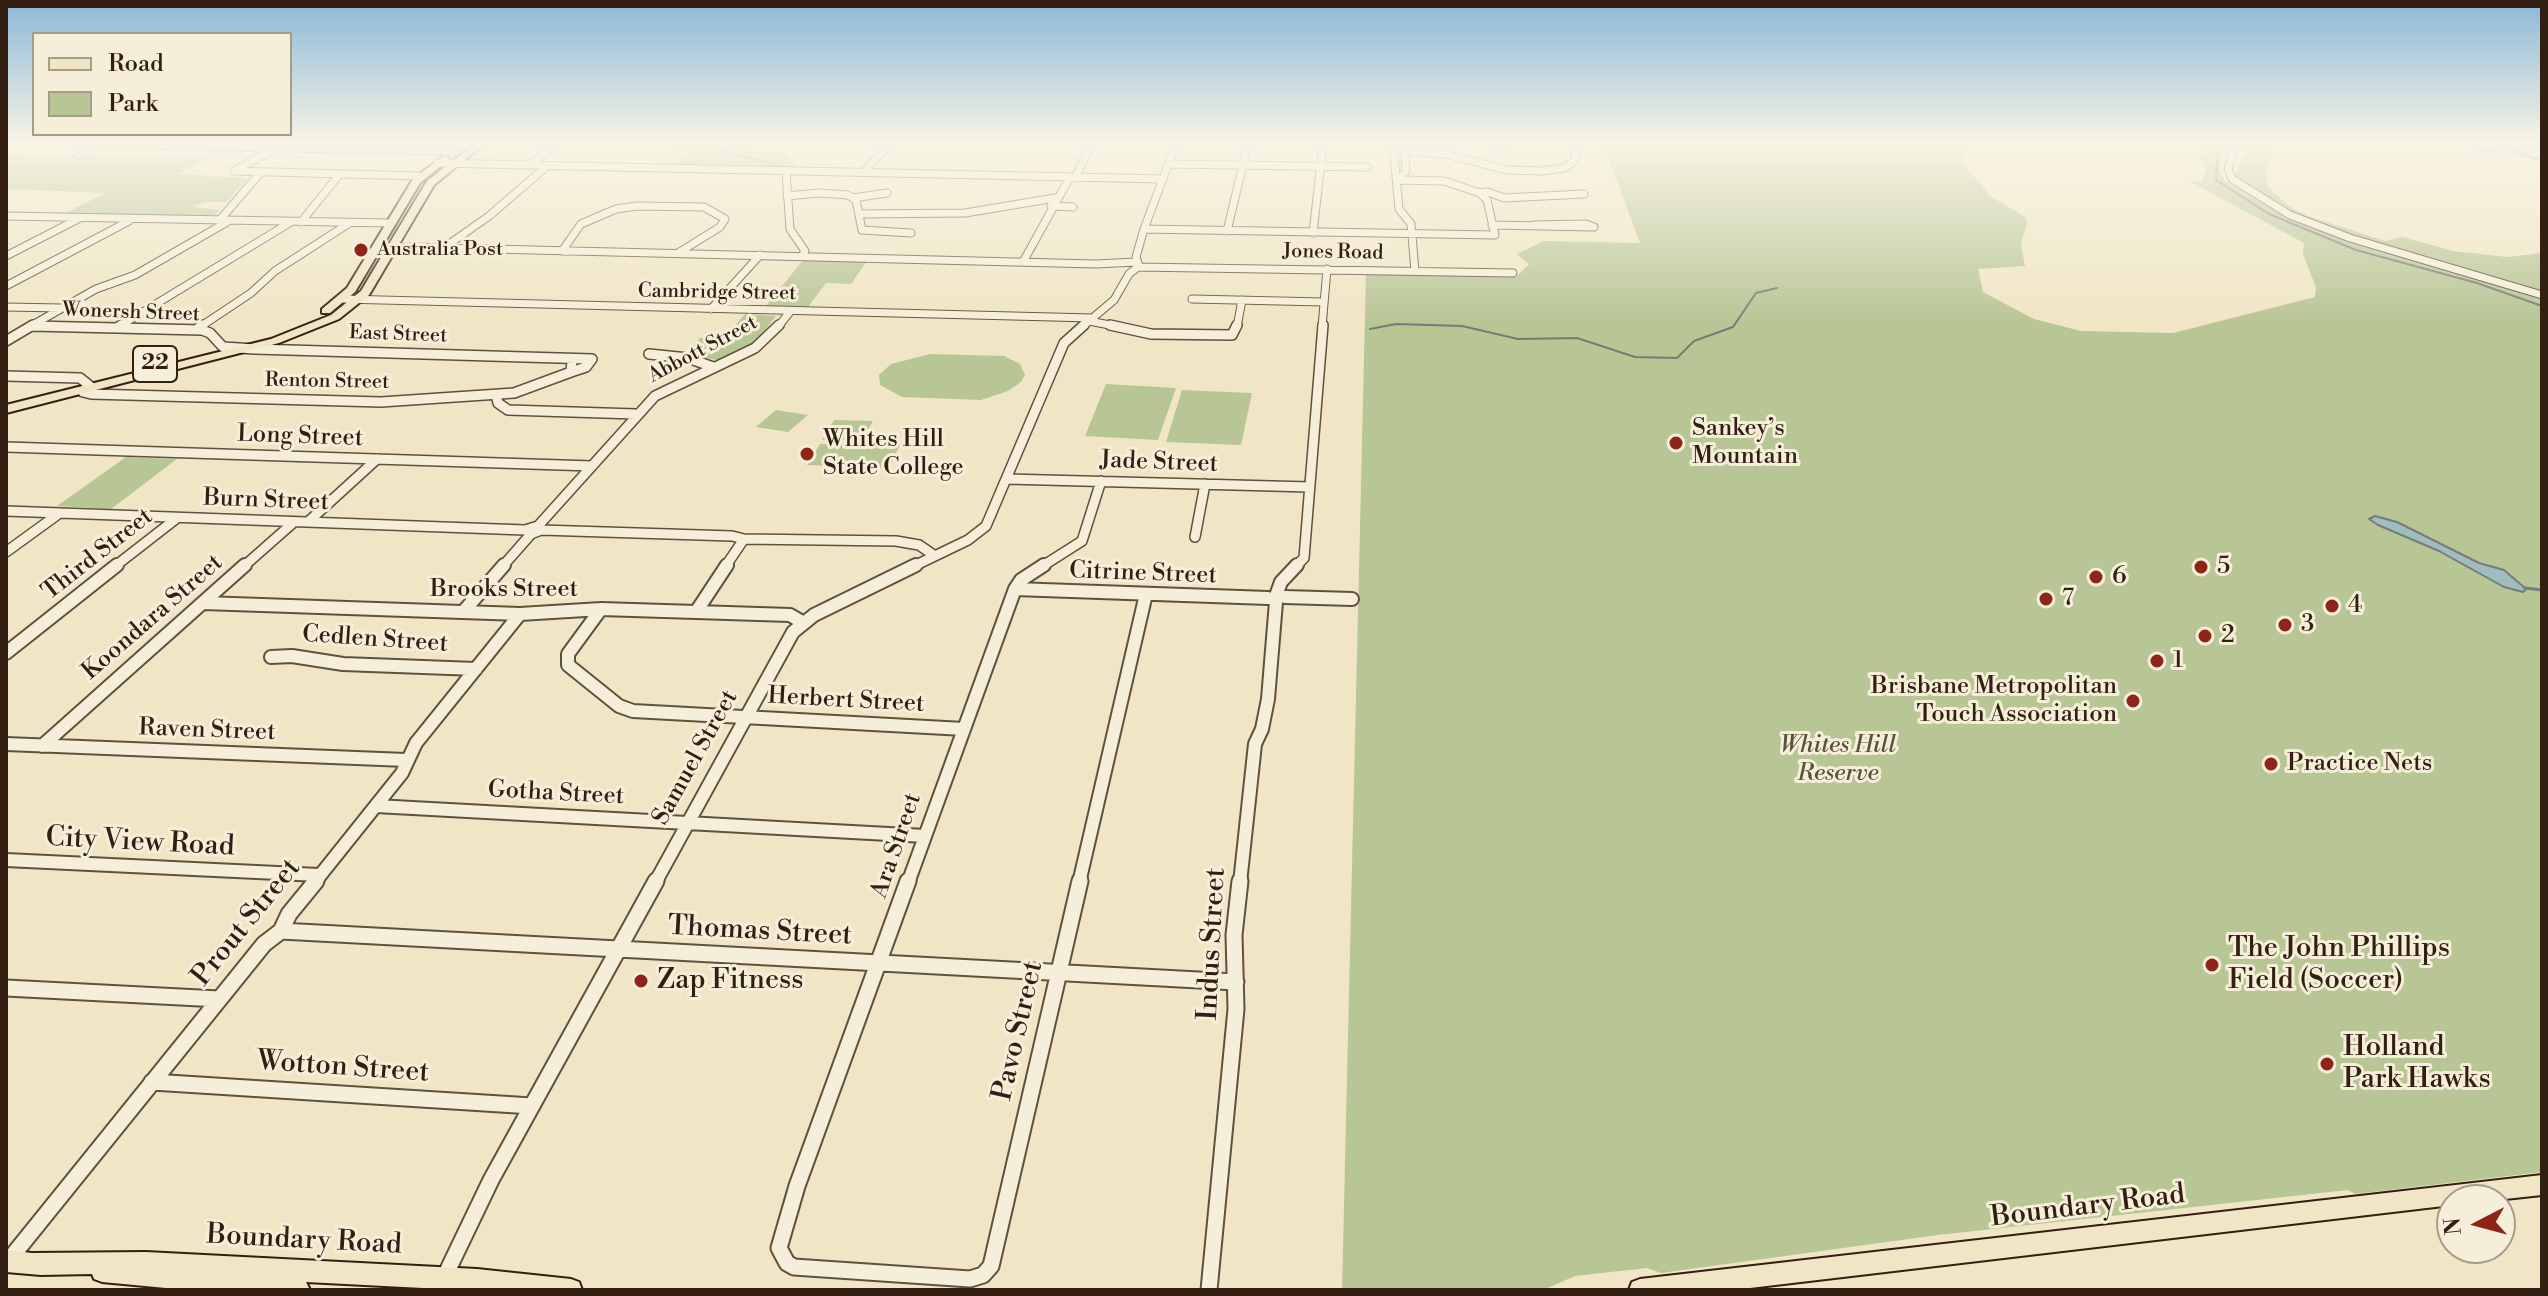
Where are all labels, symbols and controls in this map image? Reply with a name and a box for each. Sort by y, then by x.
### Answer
legend [32,32,292,136]
text: Road [108,49,164,79]
text: Park [108,89,158,119]
place label: Australia Post [377,238,503,262]
street label: Jones Road [1282,240,1384,266]
marker: Australia Post [352,241,370,259]
street label: Cambridge Street [638,280,796,306]
street label: Wonersh Street [62,299,200,327]
street label: Abbott Street [644,311,762,389]
street label: East Street [348,321,448,349]
road number: 22 [133,346,177,382]
street label: Renton Street [265,369,389,395]
place label: Sankey’s Mountain [1692,415,1798,471]
street label: Long Street [236,420,364,454]
place label: Whites Hill State College [823,426,964,482]
marker: Sankey’s Mountain [1667,434,1685,452]
marker: Whites Hill State College [798,445,816,463]
street label: Jade Street [1099,447,1219,479]
street label: Burn Street [203,484,329,518]
street label: Third Street [37,503,159,607]
street label: Koondara Street [77,549,229,687]
place label: 5 [2217,553,2230,581]
street label: Citrine Street [1069,557,1217,591]
marker: 5 [2192,558,2210,576]
place label: 6 [2112,563,2127,591]
marker: 6 [2087,568,2105,586]
street label: Brooks Street [430,576,578,604]
place label: 7 [2062,585,2074,613]
marker: 7 [2037,590,2055,608]
place label: 4 [2348,592,2362,620]
marker: 4 [2323,597,2341,615]
place label: 3 [2301,611,2314,639]
marker: 3 [2276,616,2294,634]
street label: Cedlen Street [301,621,449,659]
place label: 2 [2221,622,2235,650]
marker: 2 [2196,627,2214,645]
place label: 1 [2173,647,2183,675]
marker: 1 [2148,652,2166,670]
place label: Brisbane Metropolitan Touch Association [1871,673,2117,729]
street label: Herbert Street [767,683,925,719]
street label: Samuel Street [647,685,745,831]
marker: Brisbane Metropolitan Touch Association [2124,692,2142,710]
street label: Raven Street [138,714,276,748]
park label: Whites Hill Reserve [1780,732,1896,788]
place label: Practice Nets [2287,750,2432,778]
marker: Practice Nets [2262,755,2280,773]
street label: Gotha Street [487,776,625,812]
street label: Ara Street [866,790,928,902]
street label: City View Road [45,821,235,865]
street label: Prout Street [185,852,309,994]
street label: Indus Street [1192,867,1234,1021]
street label: Thomas Street [667,910,853,954]
place label: The John Phillips Field (Soccer) [2228,932,2450,998]
marker: The John Phillips Field (Soccer) [2203,956,2221,974]
street label: Pavo Street [987,958,1051,1104]
place label: Zap Fitness [657,964,804,998]
marker: Zap Fitness [632,972,650,990]
place label: Holland Park Hawks [2343,1031,2491,1097]
street label: Wotton Street [256,1045,430,1091]
marker: Holland Park Hawks [2318,1055,2336,1073]
street label: Boundary Road [1989,1178,2187,1236]
north arrow [2436,1184,2516,1264]
text: N [2439,1216,2468,1236]
street label: Boundary Road [205,1219,403,1263]

